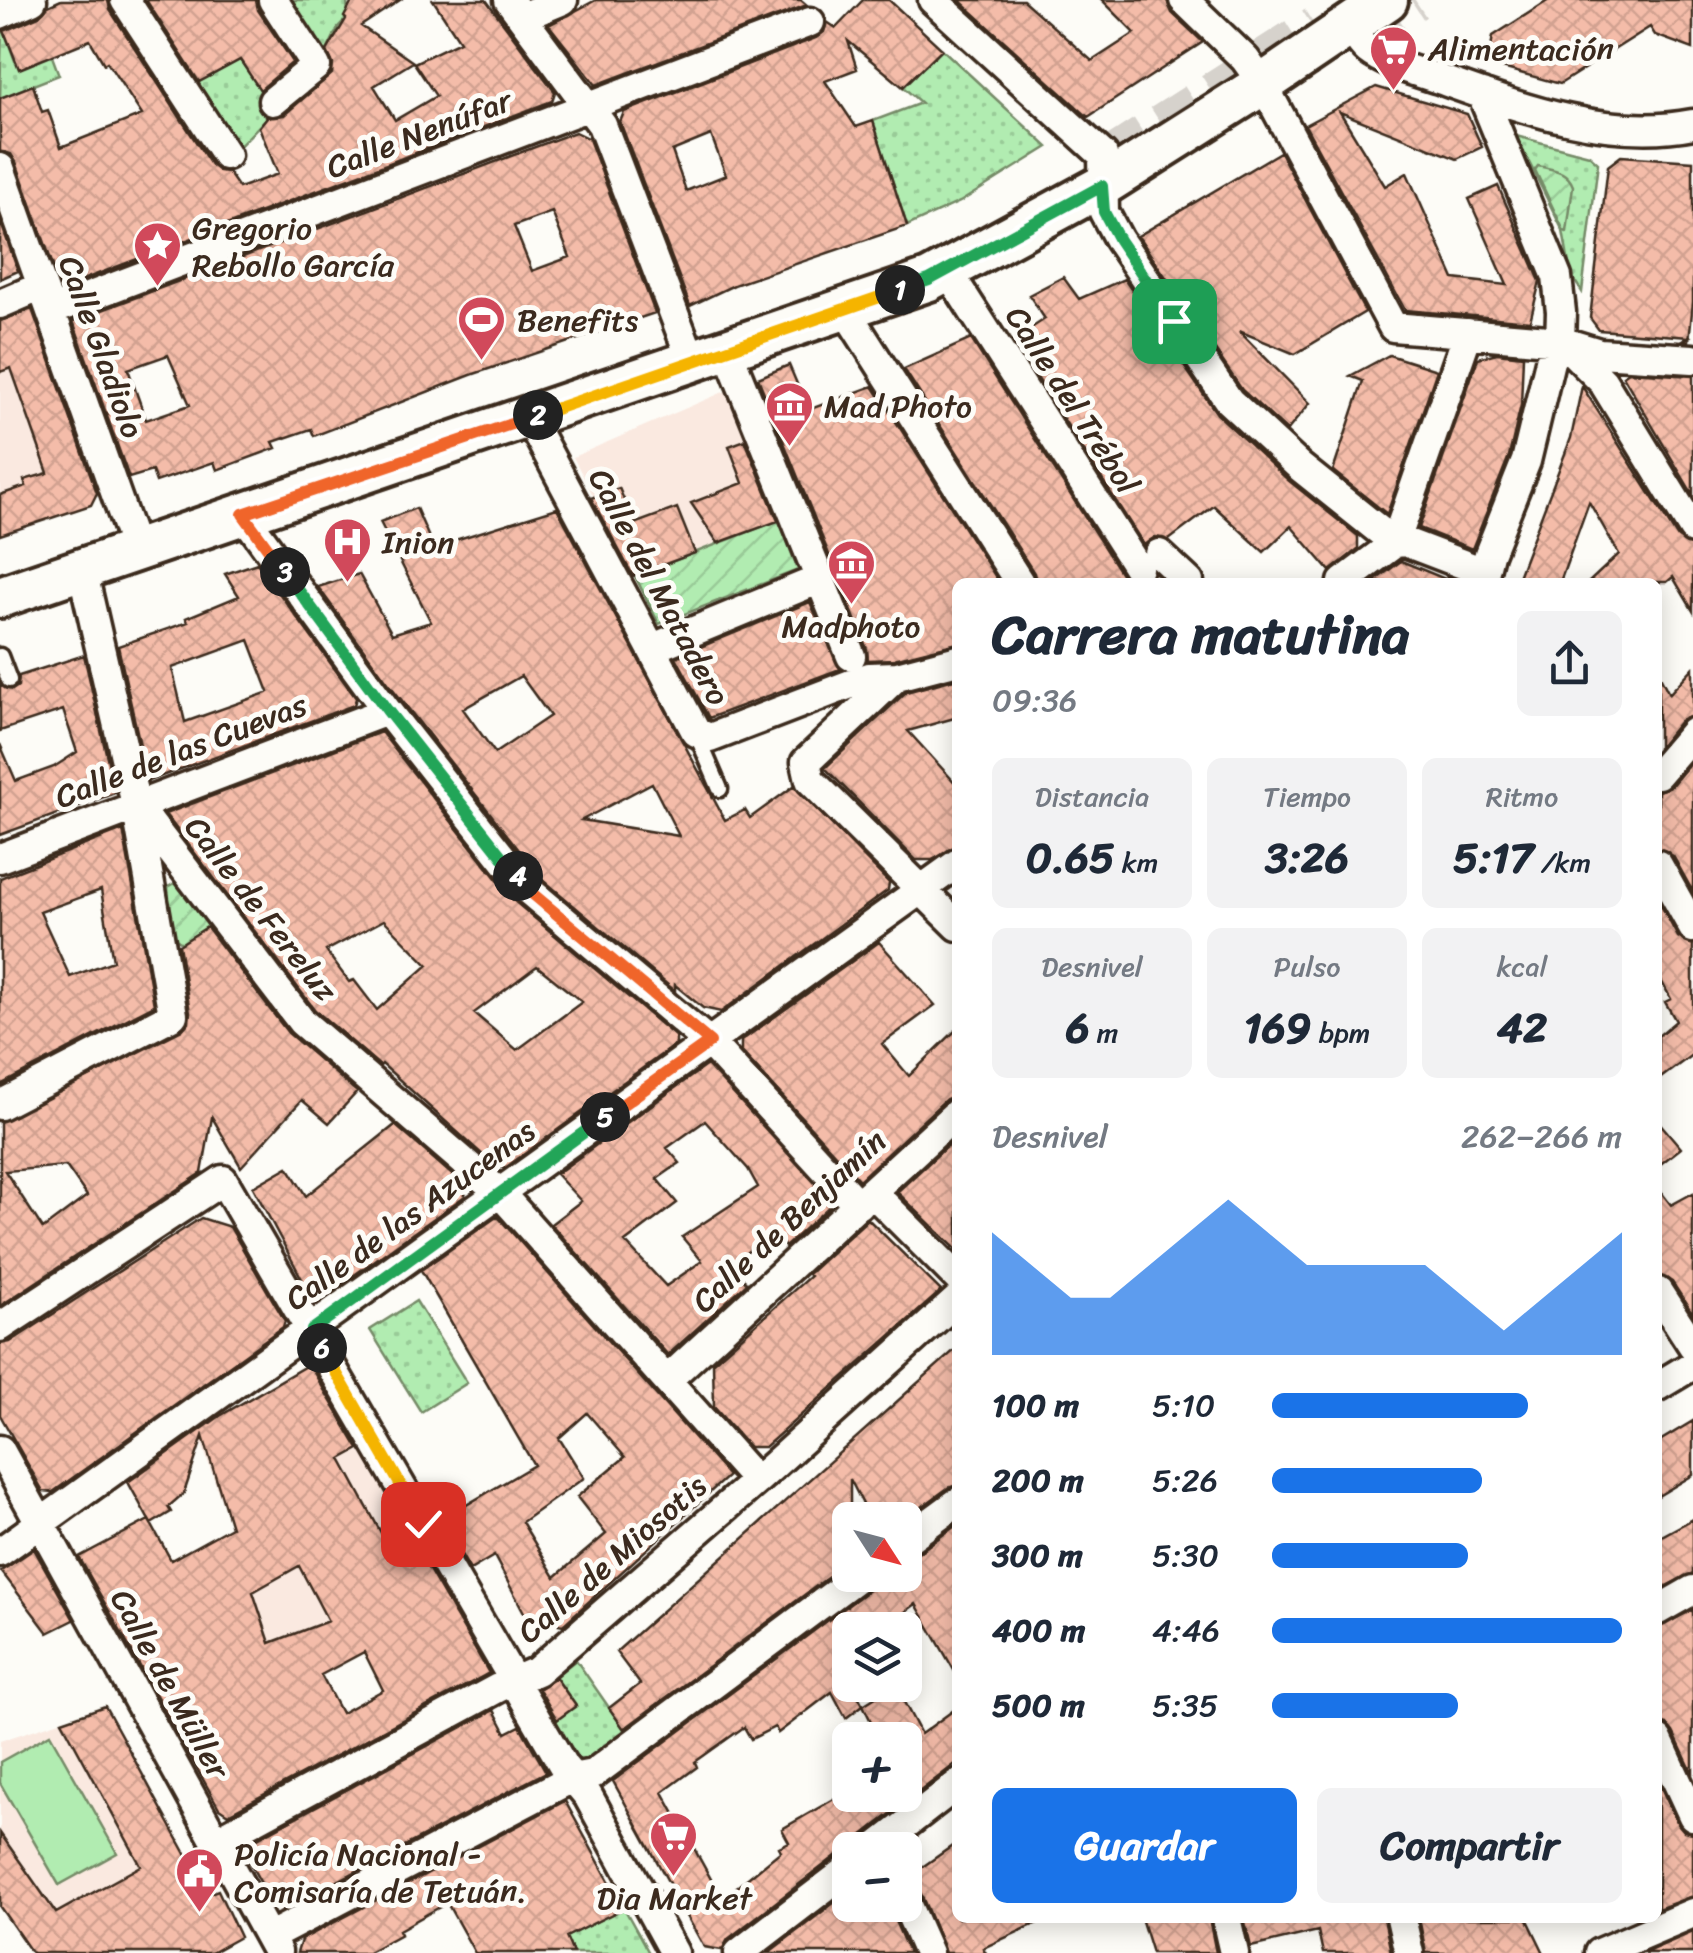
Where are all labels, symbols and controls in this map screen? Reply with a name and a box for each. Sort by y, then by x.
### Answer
place label: Alimentación [1427,21,1614,78]
supermarket icon: Alimentación [1367,23,1419,91]
street label: Calle Nenúfar [318,72,522,196]
place label: Gregorio Rebollo García [192,200,395,294]
place icon: Gregorio Rebollo García [131,220,183,288]
street label: Calle Gladiolo [42,247,161,447]
pin: 1 [875,265,925,315]
text: 1 [894,265,906,314]
pin [1132,279,1217,364]
place label: Benefits [517,292,638,349]
sports icon: Benefits [456,294,508,362]
street label: Calle del Trébol [989,294,1155,507]
icon: arrive [1147,294,1202,349]
place label: Mad Photo [824,378,972,435]
museum icon: Mad Photo [763,380,815,448]
pin: 2 [513,390,563,440]
text: 2 [530,390,546,439]
street label: Calle del Matadero [572,458,746,716]
place label: Inion [381,514,454,571]
hospital icon: Inion [321,516,373,584]
museum icon: Madphoto [825,538,877,606]
pin: 3 [260,547,310,597]
text: 3 [277,547,293,596]
text: Carrera matutina [992,586,1410,683]
place label: Madphoto [782,598,921,655]
button: share [1517,611,1622,716]
text: 09:36 [992,672,1077,729]
street label: Calle de las Cuevas [47,677,316,825]
text: Distancia [1035,772,1149,821]
text: Tiempo [1263,772,1351,821]
text: Ritmo [1486,772,1558,821]
street label: Calle de Fereluz [169,803,353,1016]
text: 0.65 [1026,821,1115,895]
text: 3:26 [1265,821,1349,895]
text: 5:17 [1453,821,1533,895]
text: km [1115,838,1158,887]
text: /km [1533,838,1591,887]
pin: 4 [493,851,543,901]
text: 4 [509,851,527,900]
text: Desnivel [1041,942,1143,991]
text: Pulso [1273,942,1341,991]
text: kcal [1497,942,1547,991]
text: 6 [1066,991,1090,1065]
text: 169 [1244,991,1311,1065]
text: 42 [1497,991,1547,1065]
text: m [1090,1008,1118,1057]
text: bpm [1311,1008,1370,1057]
pin: 5 [580,1092,630,1142]
text: 5 [596,1092,614,1141]
street label: Calle de las Azucenas [272,1104,548,1326]
text: Desnivel [992,1108,1108,1165]
text: 262–266 m [1461,1108,1622,1165]
street label: Calle de Benjamín [678,1115,900,1327]
pin: 6 [297,1323,347,1373]
text: 6 [314,1323,330,1372]
text: 100 m [992,1377,1079,1434]
text: 5:10 [1152,1377,1215,1434]
text: 200 m [992,1452,1084,1509]
text: 5:26 [1152,1452,1218,1509]
street label: Calle de Miosotis [504,1460,720,1658]
pin [381,1482,466,1567]
icon: check [396,1497,451,1552]
north arrow [832,1502,922,1592]
map controls [832,1502,922,1922]
text: 300 m [992,1527,1083,1584]
text: 5:30 [1152,1527,1219,1584]
street label: Calle de Müller [94,1578,247,1792]
text: 400 m [992,1602,1085,1659]
text: 4:46 [1152,1602,1220,1659]
button: layers [832,1612,922,1702]
text: 500 m [992,1677,1085,1734]
text: 5:35 [1152,1677,1218,1734]
button: + [832,1722,922,1812]
button: Guardar [992,1788,1297,1903]
button: Compartir [1317,1788,1622,1903]
supermarket icon: Dia Market [648,1810,700,1878]
place label: Policía Nacional - Comisaría de Tetuán. [234,1826,527,1920]
button: − [832,1832,922,1922]
public building icon: Policía Nacional - Comisaría de Tetuán. [173,1846,225,1914]
place label: Dia Market [596,1870,753,1927]

